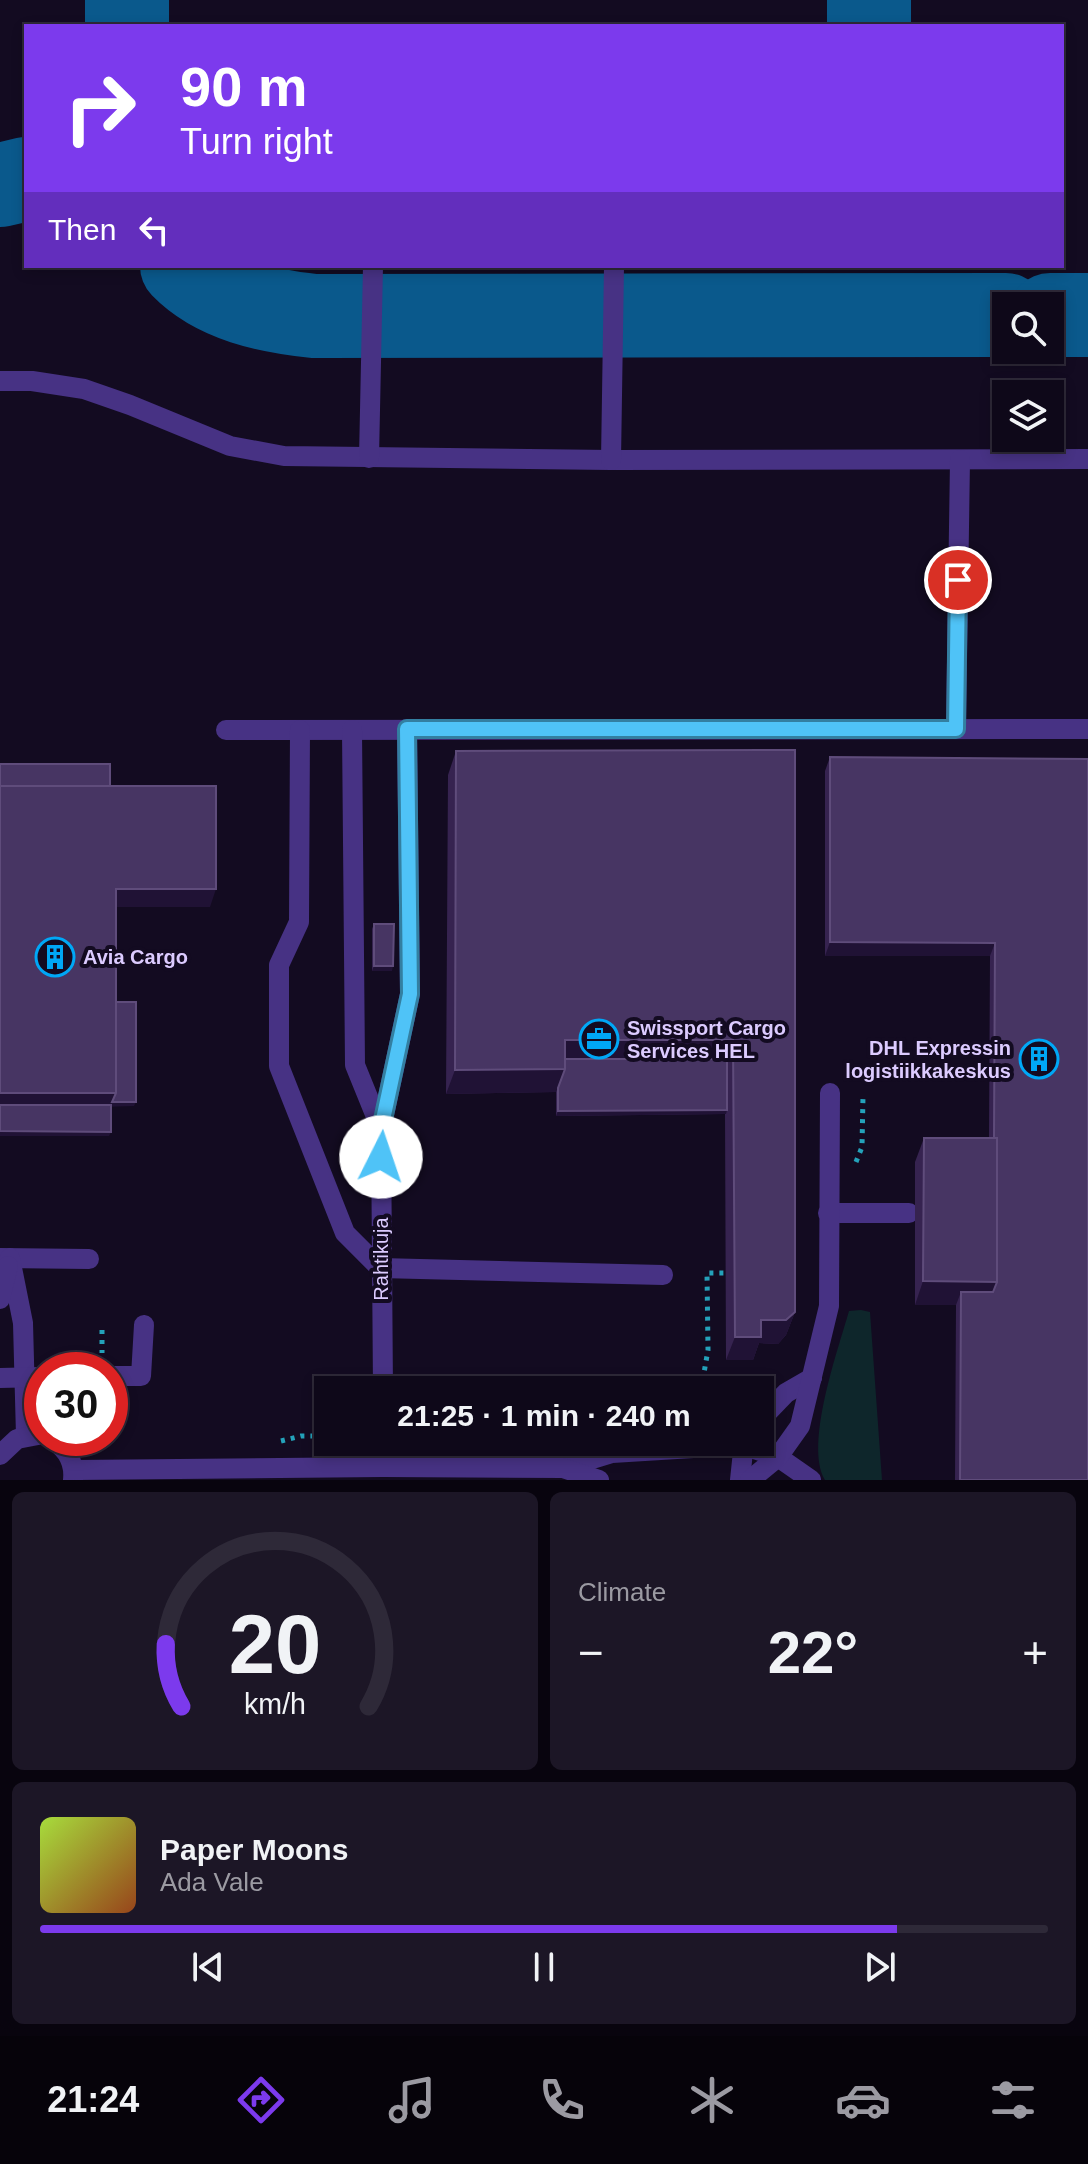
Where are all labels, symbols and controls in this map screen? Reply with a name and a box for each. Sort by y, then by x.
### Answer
text: 90 m [180,55,308,118]
icon: right [48,56,152,160]
text: Turn right [180,121,333,162]
icon: left [132,208,176,252]
text: Then [48,213,116,246]
map controls [992,292,1064,452]
button: search [992,292,1064,364]
button: layers [992,380,1064,452]
pin [924,546,992,614]
icon: arrive [936,558,980,602]
building icon: Avia Cargo [34,936,76,978]
place label: Avia Cargo [83,946,188,968]
place label: Swissport Cargo Services HEL [627,1017,786,1062]
office icon: Swissport Cargo Services HEL [578,1018,620,1060]
place label: DHL Expressin logistiikkakeskus [845,1037,1011,1082]
building icon: DHL Expressin logistiikkakeskus [1018,1038,1060,1080]
position arrow [339,1115,423,1199]
street label: Rahtikuja [370,1216,392,1301]
speed limit sign: 30 [24,1352,128,1456]
text: 21:25 · 1 min · 240 m [397,1399,691,1432]
text: Climate [578,1577,666,1607]
text: 20 [229,1598,321,1691]
text: 22° [768,1619,858,1686]
text: − [578,1628,604,1677]
text: + [1022,1628,1048,1677]
text: km/h [244,1688,306,1720]
text: Paper Moons [160,1833,348,1866]
text: Ada Vale [160,1867,264,1897]
icon: previous [186,1945,230,1989]
icon: pause [522,1945,566,1989]
icon: next [858,1945,902,1989]
icon: directions [233,2072,289,2128]
icon: music [384,2072,440,2128]
icon: phone [534,2072,590,2128]
icon: climate [684,2072,740,2128]
icon: car [835,2072,891,2128]
icon: filters [985,2072,1041,2128]
text: 21:24 [47,2079,139,2120]

